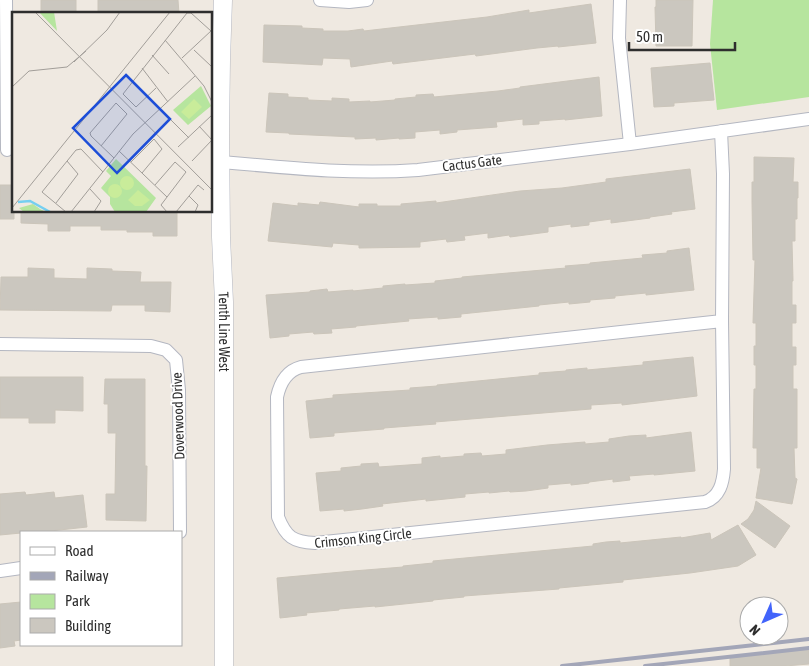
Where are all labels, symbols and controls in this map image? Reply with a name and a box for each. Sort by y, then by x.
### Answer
inset map [12,12,212,212]
scale bar [629,20,735,52]
text: 50 m [636,28,663,45]
street label: Cactus Gate [441,151,503,175]
street label: Tenth Line West [216,291,232,372]
street label: Doverwood Drive [168,372,188,460]
street label: Crimson King Circle [314,525,412,551]
legend [20,531,182,646]
text: Road [65,542,94,559]
text: Railway [65,567,109,584]
text: Park [65,592,90,609]
north arrow [739,596,789,646]
text: Building [65,617,111,634]
text: N [746,622,763,639]

